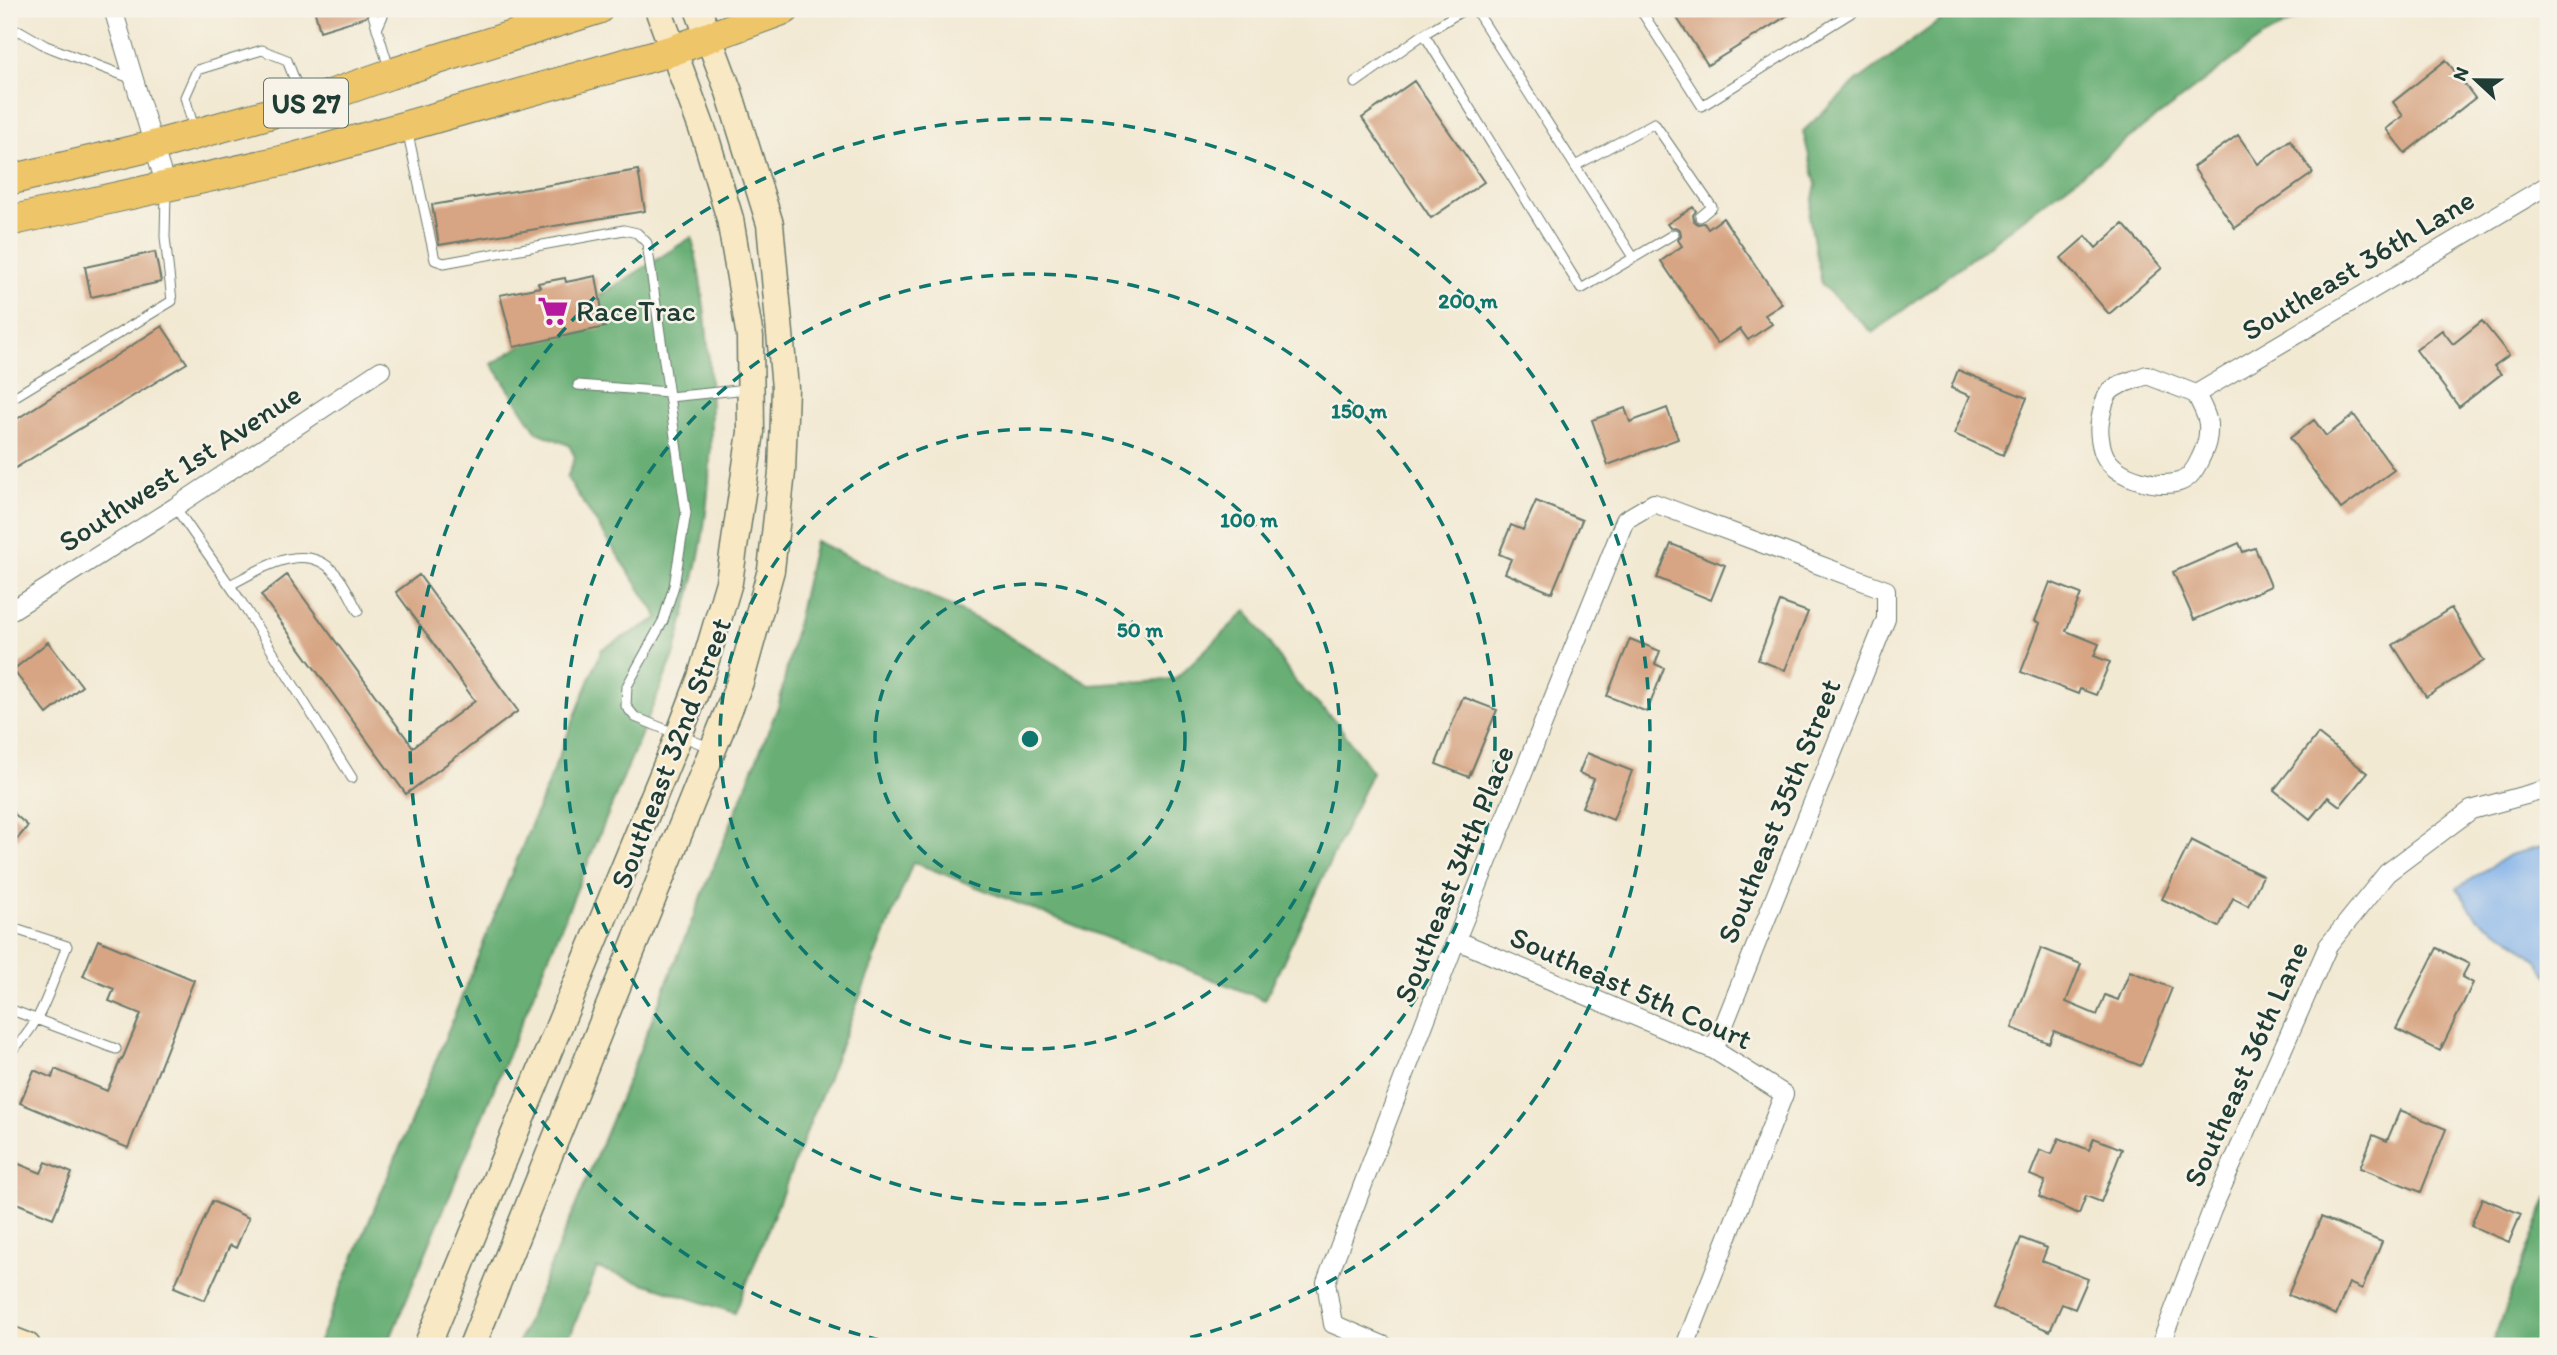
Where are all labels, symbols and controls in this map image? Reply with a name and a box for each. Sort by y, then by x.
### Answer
north arrow [2442,46,2512,116]
text: N [2448,64,2474,84]
road number: US 27 [264,78,348,128]
street label: Southeast 36th Lane [2235,180,2481,349]
text: 200 m [1438,288,1498,313]
place label: RaceTrac [576,292,696,329]
supermarket icon: RaceTrac [536,294,570,328]
street label: Southwest 1st Avenue [51,375,308,560]
text: 150 m [1331,398,1387,423]
text: 100 m [1220,507,1278,532]
street label: Southeast 32nd Street [602,612,739,894]
text: 50 m [1117,617,1164,642]
street label: Southeast 35th Street [1709,673,1849,949]
centre of rings [1018,727,1042,751]
street label: Southeast 34th Place [1385,740,1522,1008]
street label: Southeast 5th Court [1505,918,1758,1057]
street label: Southeast 36th Lane [2175,935,2316,1192]

